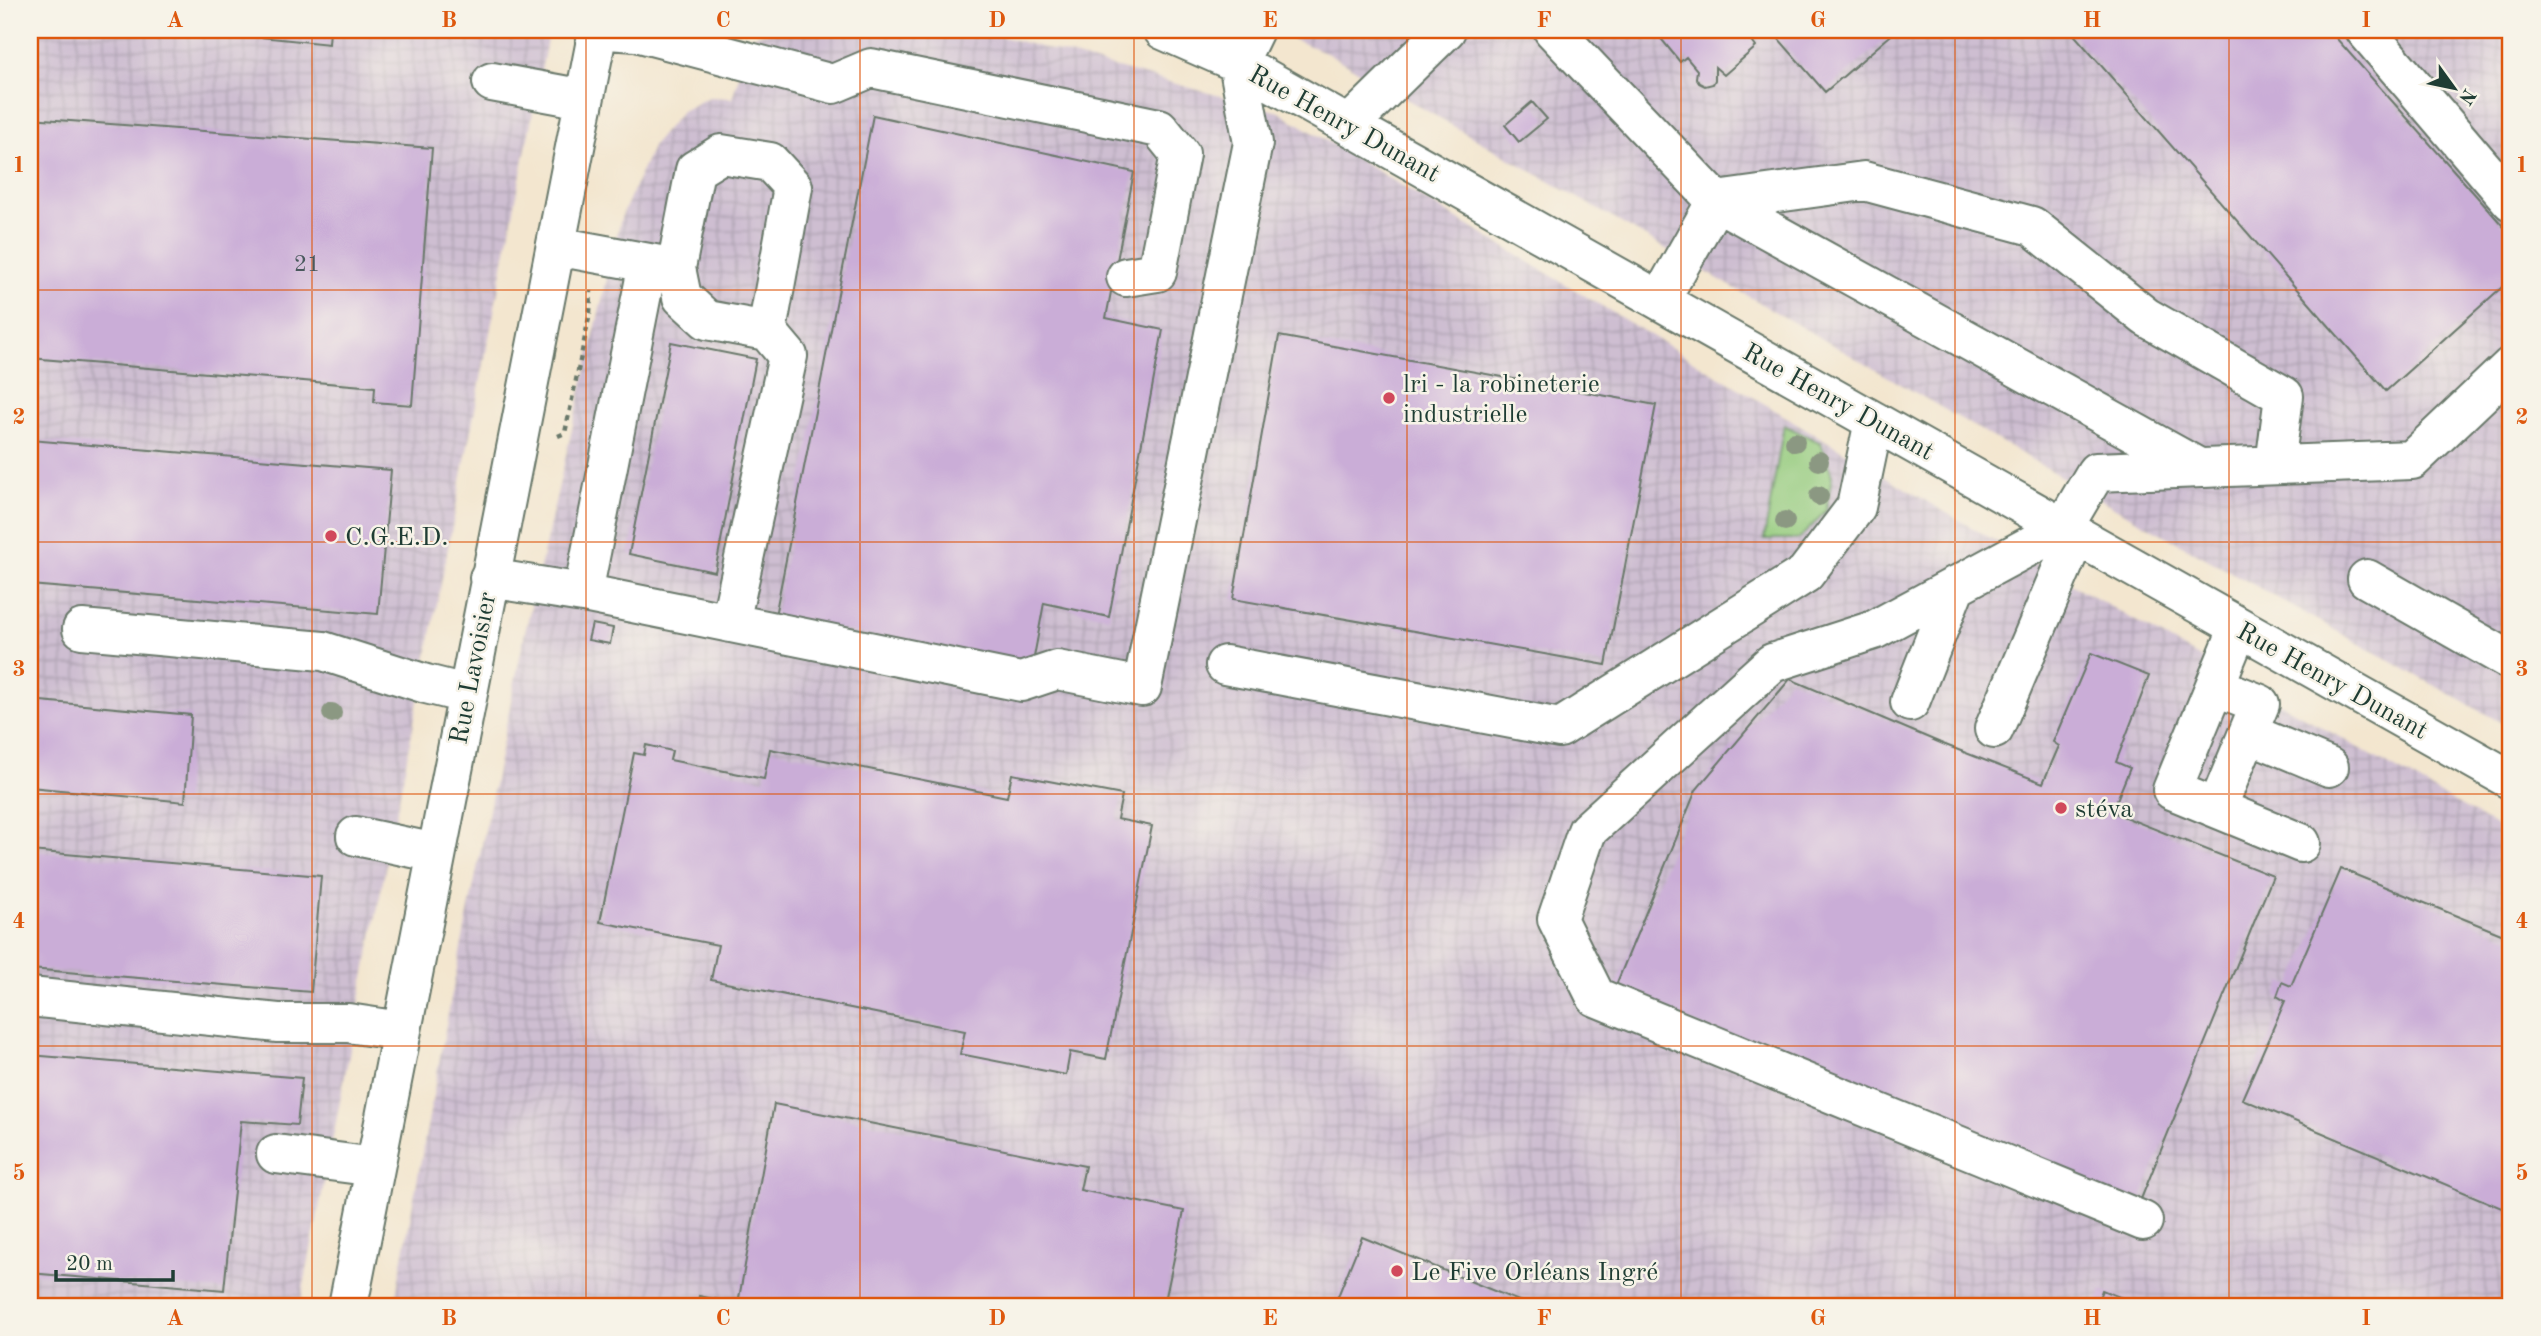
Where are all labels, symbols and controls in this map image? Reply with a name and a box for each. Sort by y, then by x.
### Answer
text: A [166,9,184,32]
text: B [441,9,457,32]
text: C [715,9,731,32]
text: D [988,9,1006,32]
text: E [1262,9,1278,32]
text: F [1536,9,1552,32]
text: G [1810,9,1826,32]
text: H [2083,9,2101,32]
text: I [2361,9,2371,32]
north arrow [2418,52,2488,122]
street label: Rue Henry Dunant [1244,61,1444,188]
text: N [2454,85,2478,108]
text: 1 [12,154,26,177]
text: 1 [2515,154,2529,177]
house number: 21 [294,253,320,276]
street label: Rue Henry Dunant [1738,339,1938,466]
place label: lri - la robineterie industrielle [1403,372,1600,428]
marker: lri - la robineterie industrielle [1381,390,1397,406]
text: 2 [12,406,26,429]
text: 2 [2515,406,2529,429]
place label: C.G.E.D. [345,525,448,551]
marker: C.G.E.D. [323,528,339,544]
street label: Rue Lavoisier [446,590,502,747]
street label: Rue Henry Dunant [2232,618,2432,745]
text: 3 [12,658,26,681]
text: 3 [2515,658,2529,681]
place label: stéva [2075,797,2133,823]
marker: stéva [2053,800,2069,816]
text: 4 [12,910,26,933]
text: 4 [2515,910,2529,933]
text: 5 [12,1162,26,1185]
text: 5 [2515,1162,2529,1185]
scale bar [56,1238,173,1282]
text: 20 m [66,1254,113,1275]
place label: Le Five Orléans Ingré [1411,1260,1658,1286]
marker: Le Five Orléans Ingré [1389,1263,1405,1279]
text: A [166,1307,184,1330]
text: B [441,1307,457,1330]
text: C [715,1307,731,1330]
text: D [988,1307,1006,1330]
text: E [1262,1307,1278,1330]
text: F [1536,1307,1552,1330]
text: G [1810,1307,1826,1330]
text: H [2083,1307,2101,1330]
text: I [2361,1307,2371,1330]

